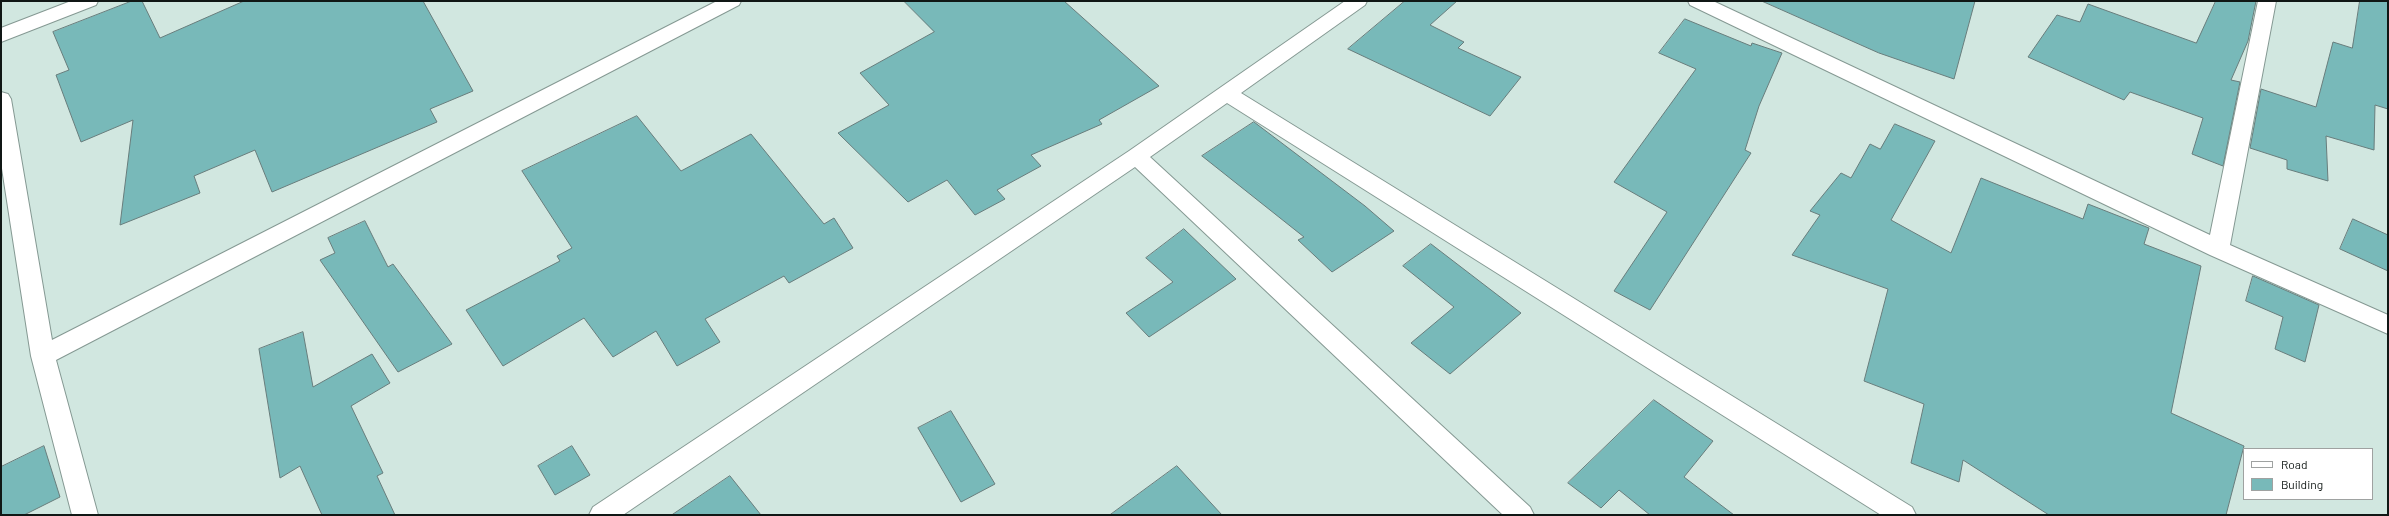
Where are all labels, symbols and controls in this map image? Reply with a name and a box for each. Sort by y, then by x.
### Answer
legend [2243,448,2373,500]
text: Road [2281,457,2308,471]
text: Building [2281,477,2323,491]

